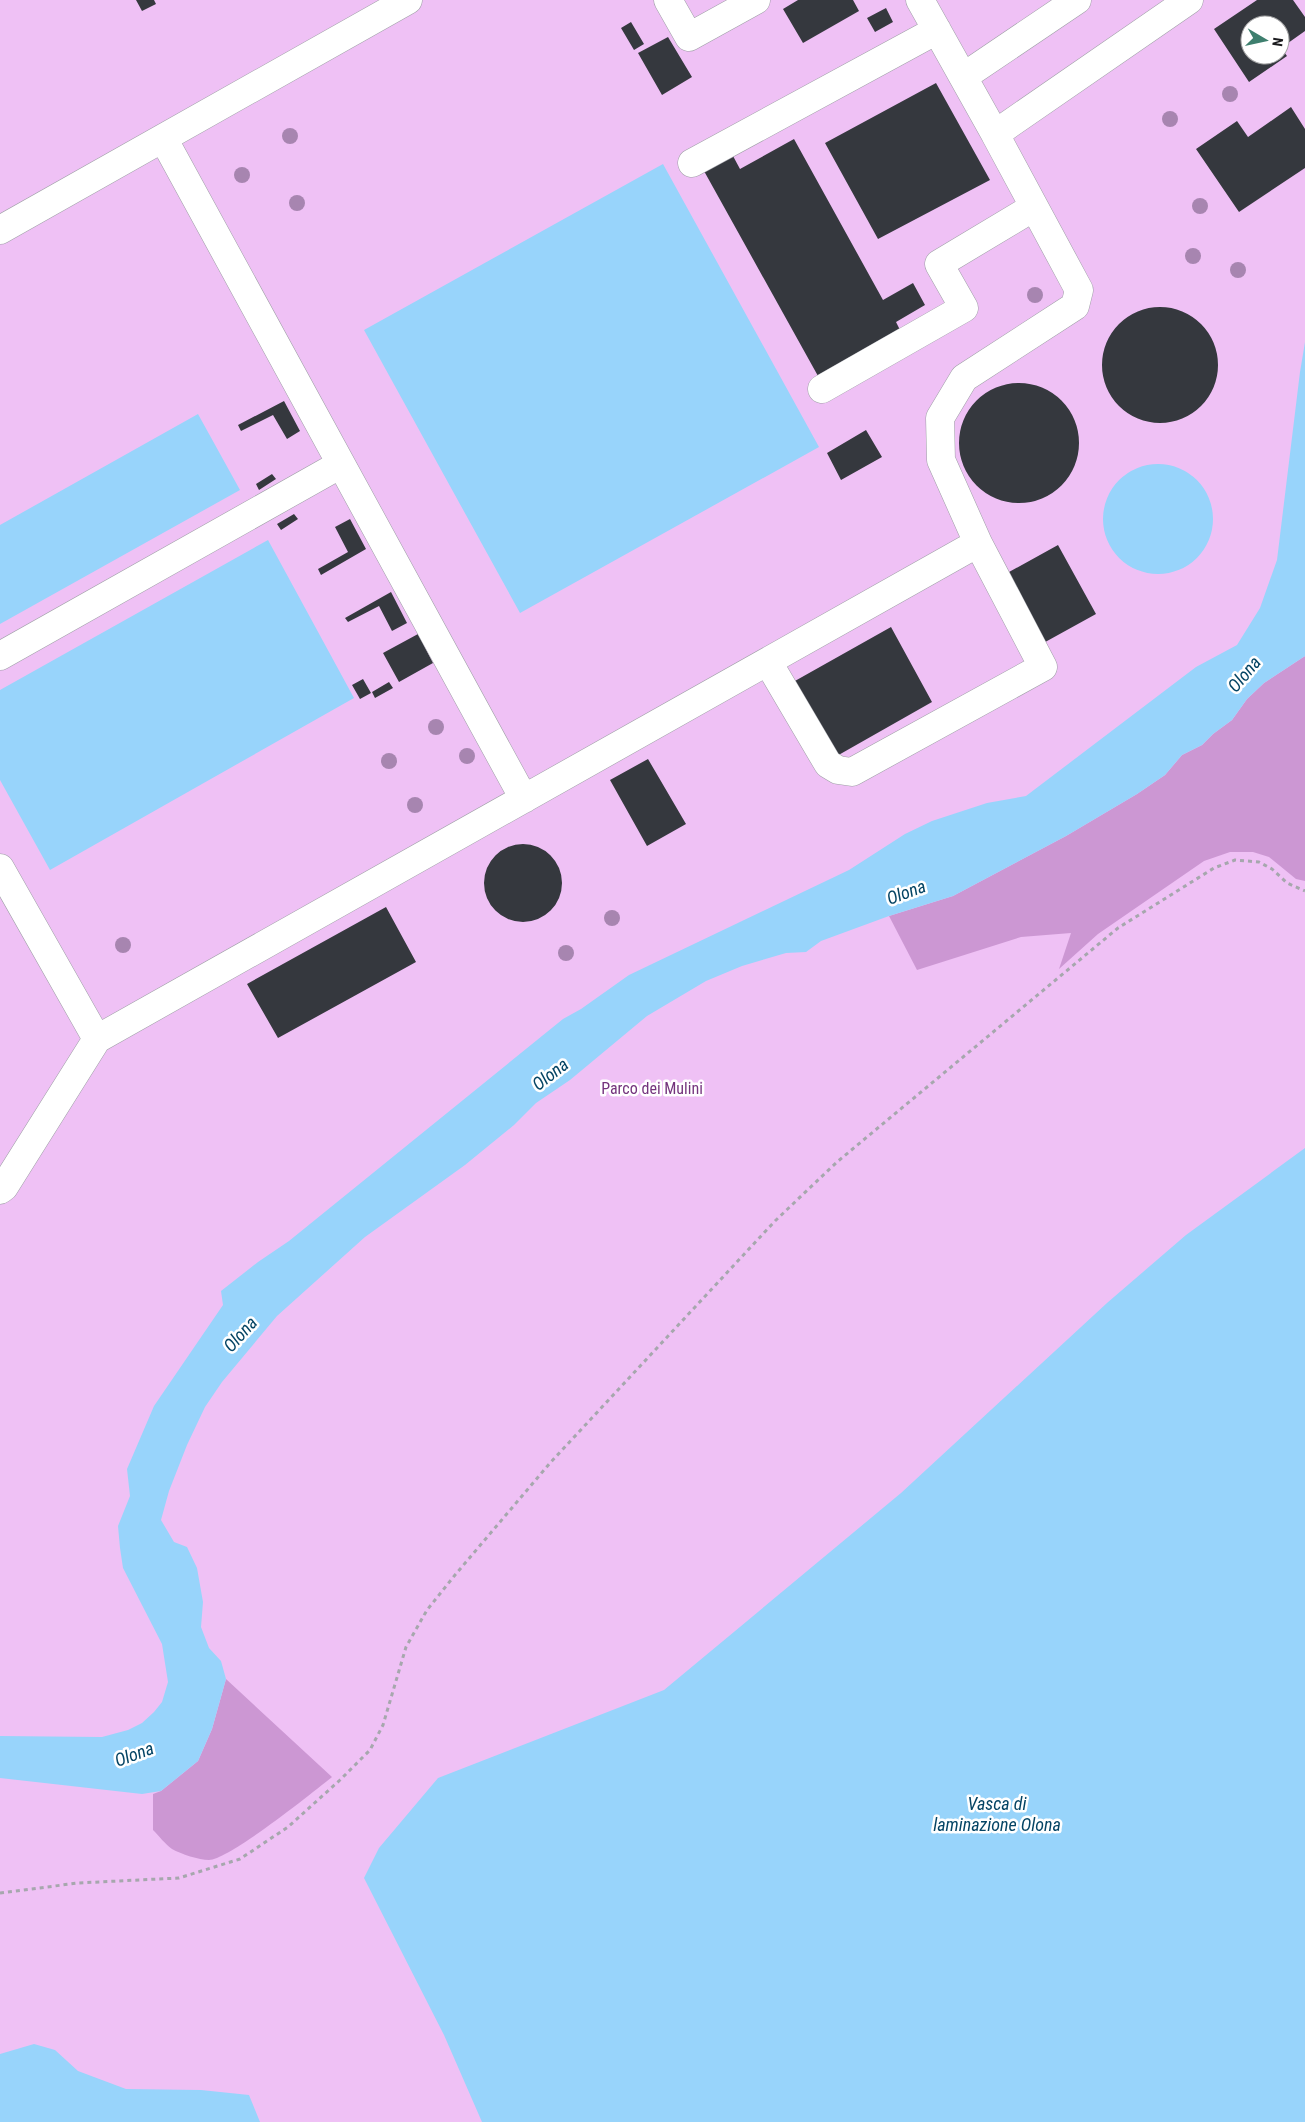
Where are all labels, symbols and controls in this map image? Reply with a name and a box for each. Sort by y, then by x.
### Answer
north arrow [1240,15,1290,65]
text: N [1269,37,1286,48]
water label: Olona [1223,652,1265,696]
water label: Olona [884,875,928,909]
water label: Olona [528,1053,572,1095]
park label: Parco dei Mulini [601,1079,703,1098]
water label: Olona [219,1312,261,1356]
water label: Olona [112,1737,156,1771]
water label: Vasca di laminazione Olona [933,1793,1061,1835]

